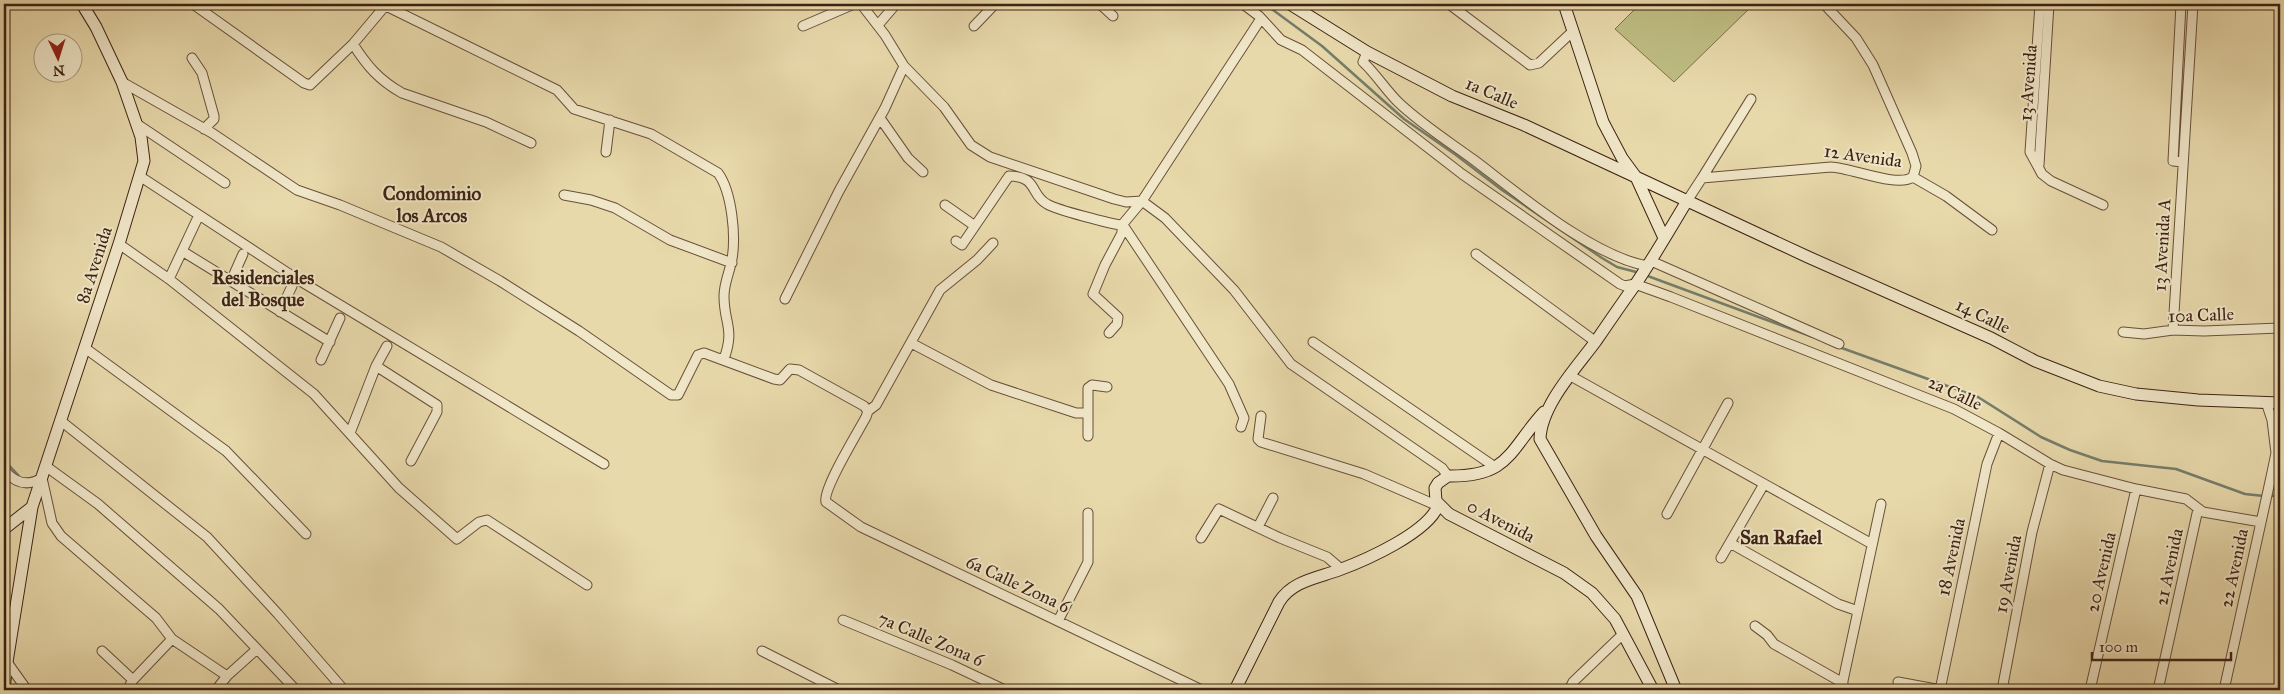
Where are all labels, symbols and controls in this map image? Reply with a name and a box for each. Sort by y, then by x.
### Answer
north arrow [32,32,82,82]
street label: 13 Avenida [2014,44,2042,122]
text: N [52,62,65,79]
street label: 1a Calle [1462,72,1522,114]
street label: 12 Avenida [1823,140,1904,172]
district label: Condominio los Arcos [383,182,482,227]
street label: 13 Avenida A [2149,198,2175,292]
street label: 8a Avenida [71,223,117,306]
district label: Residenciales del Bosque [212,266,314,312]
street label: 14 Calle [1952,293,2014,339]
street label: 10a Calle [2168,303,2234,327]
street label: 2a Calle [1924,371,1986,415]
street label: 0 Avenida [1464,495,1539,548]
street label: 18 Avenida [1932,516,1970,598]
district label: San Rafael [1740,526,1823,549]
street label: 21 Avenida [2150,526,2188,608]
street label: 22 Avenida [2215,526,2253,609]
street label: 20 Avenida [2081,529,2121,614]
street label: 19 Avenida [1990,533,2026,615]
street label: 6a Calle Zona 6 [962,550,1074,618]
street label: 7a Calle Zona 6 [875,607,988,671]
scale bar [2092,629,2230,661]
text: 100 m [2099,638,2139,656]

